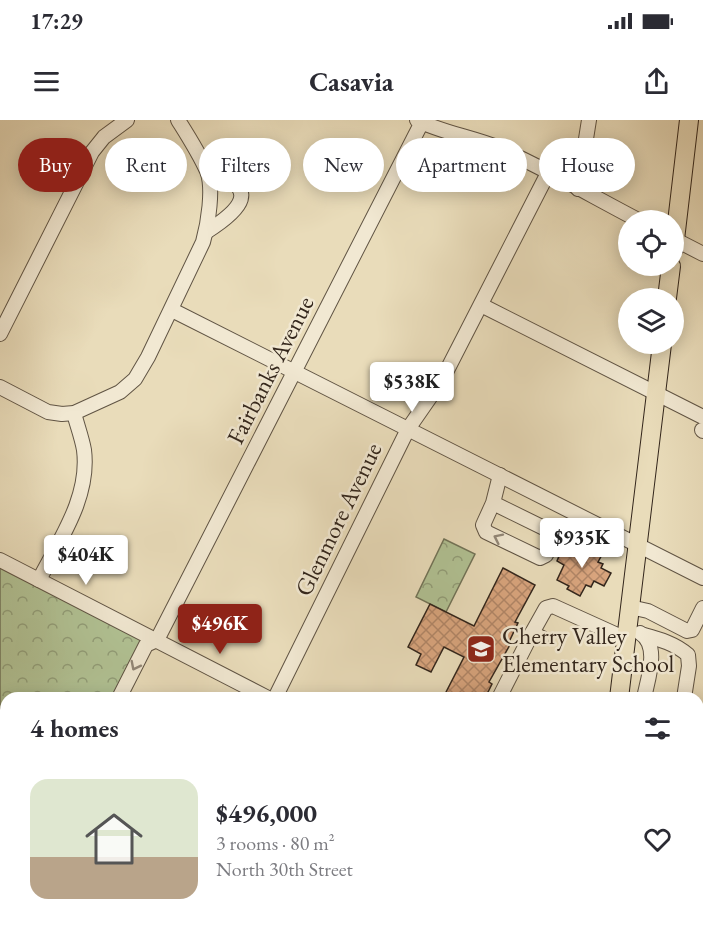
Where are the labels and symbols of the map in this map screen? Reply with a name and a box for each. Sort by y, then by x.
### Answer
street label: Fairbanks Avenue [219,291,321,449]
pin: $538K [370,362,454,413]
street label: Glenmore Avenue [287,437,389,601]
pin: $935K [540,518,624,569]
one-way arrow [494,533,505,545]
pin: $404K [44,535,128,586]
pin: $496K [178,604,262,655]
place label: Cherry Valley Elementary School [502,620,674,679]
school or university icon: Cherry Valley Elementary School [465,633,497,665]
one-way arrow [131,659,143,670]

